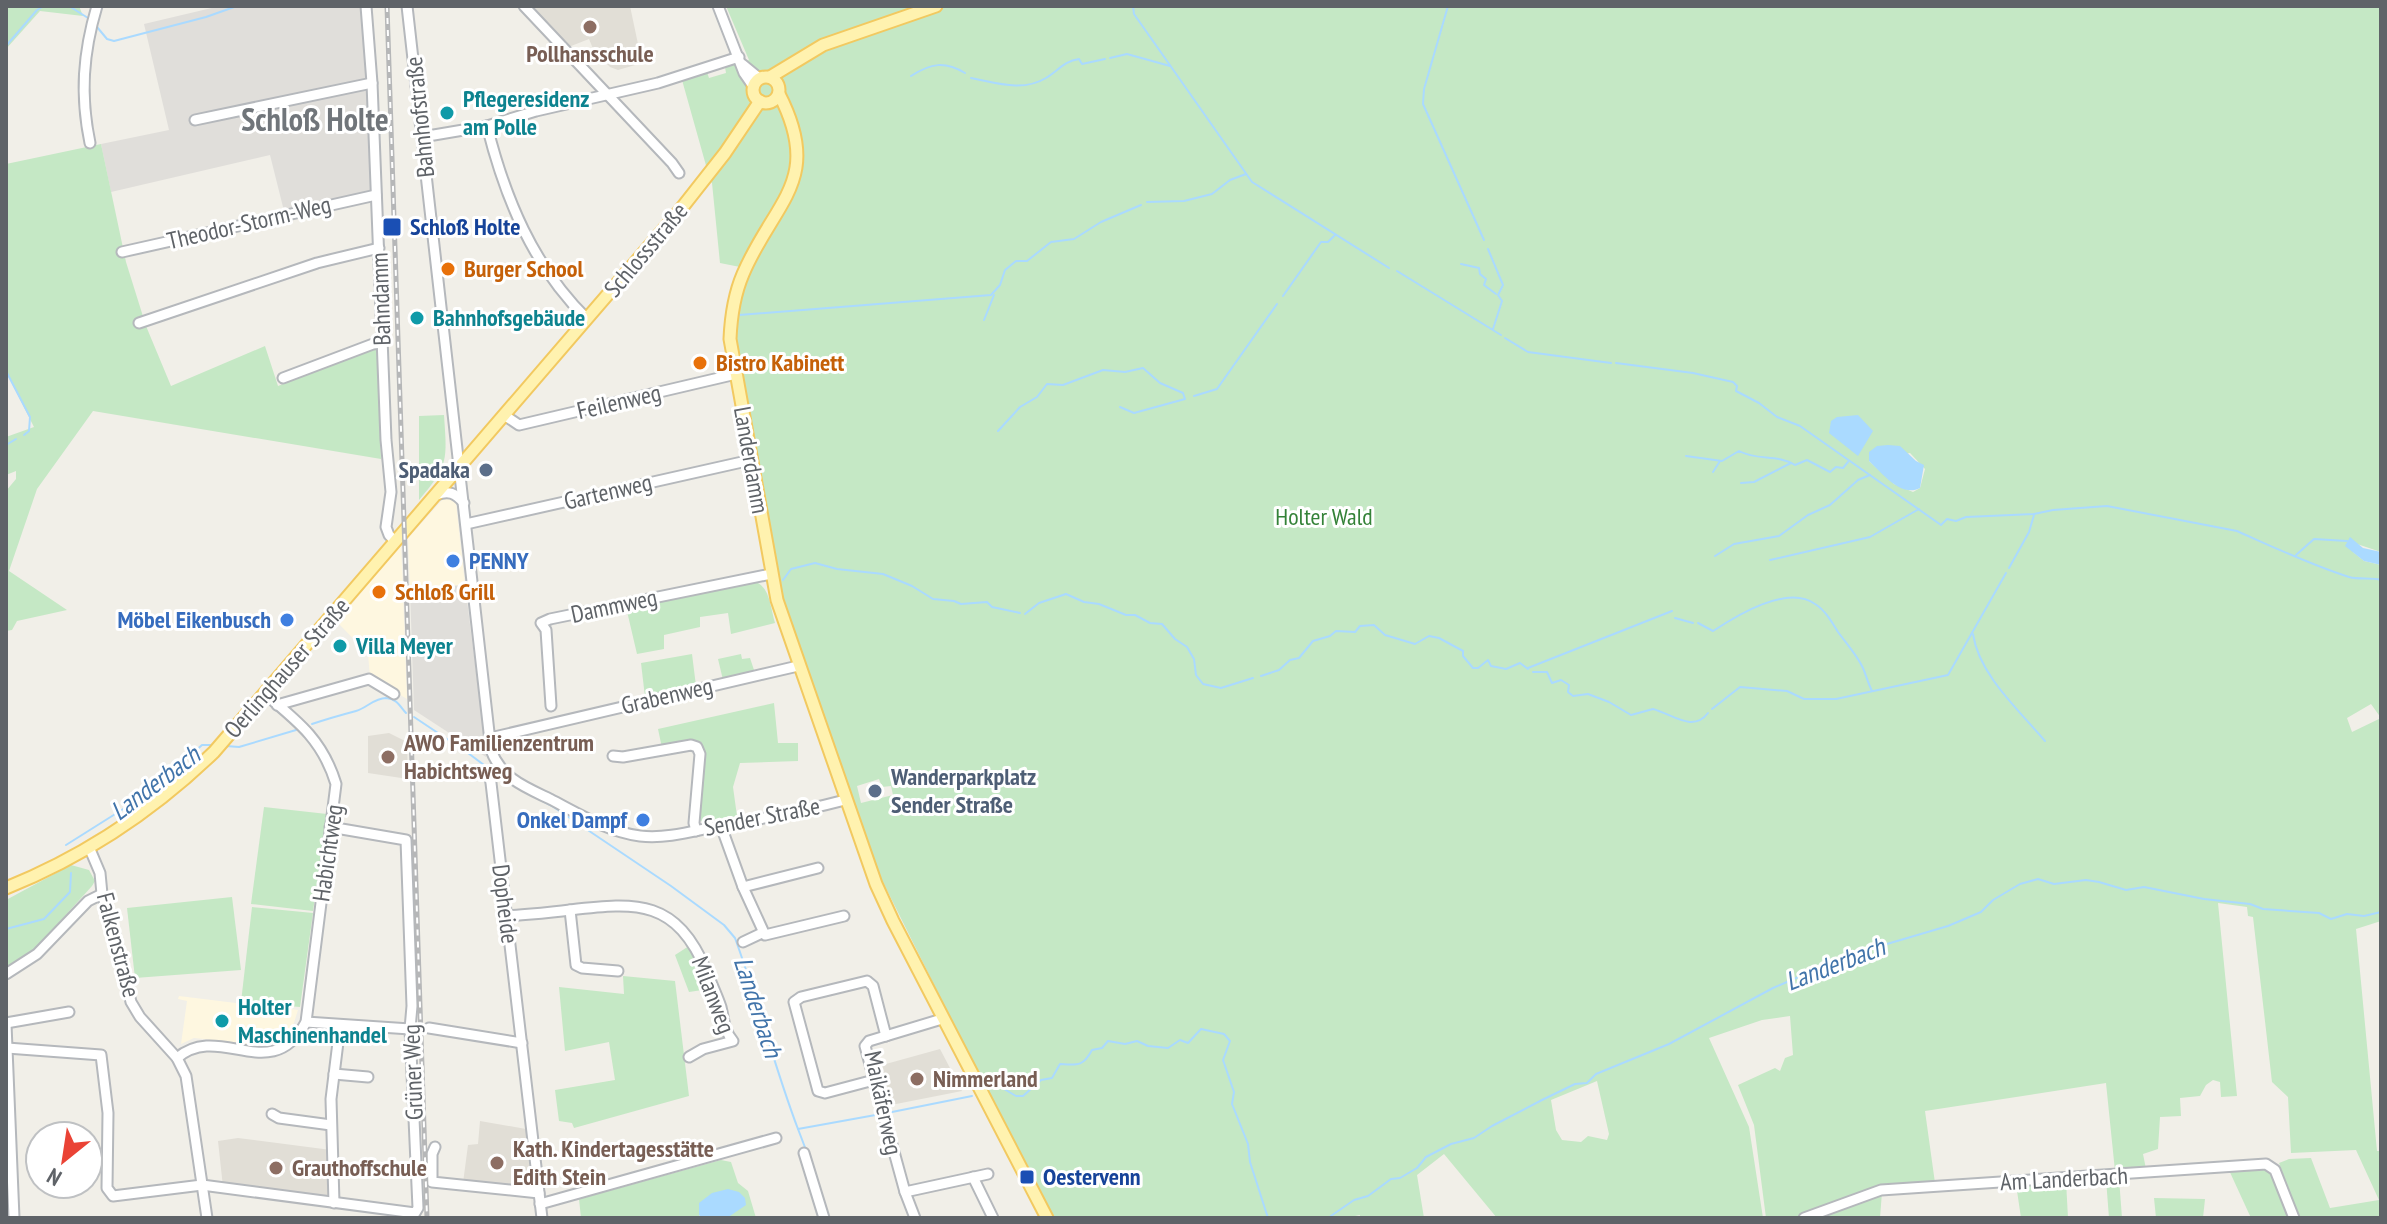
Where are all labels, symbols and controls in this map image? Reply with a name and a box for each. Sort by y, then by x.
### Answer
marker: Pollhansschule [581,18,599,36]
place label: Pollhansschule [526,38,654,69]
street label: Bahnhofstraße [398,55,441,179]
place label: Pflegeresidenz am Polle [463,83,589,142]
district label: Schloß Holte [241,98,389,140]
marker: Pflegeresidenz am Polle [438,104,456,122]
street label: Theodor-Storm-Weg [164,189,334,256]
street label: Schlossstraße [597,196,694,303]
place label: Schloß Holte [410,211,521,242]
marker: Schloß Holte [381,216,403,238]
street label: Bahndamm [363,252,398,346]
place label: Burger School [464,253,583,284]
marker: Burger School [439,260,457,278]
place label: Bahnhofsgebäude [433,302,585,333]
marker: Bahnhofsgebäude [408,309,426,327]
place label: Bistro Kabinett [716,347,844,378]
marker: Bistro Kabinett [691,354,709,372]
street label: Feilenweg [574,377,664,426]
street label: Landerdamm [727,404,776,516]
place label: Spadaka [398,454,470,485]
marker: Spadaka [477,461,495,479]
street label: Gartenweg [561,466,655,517]
park label: Holter Wald [1275,501,1373,532]
place label: PENNY [469,545,529,576]
marker: PENNY [444,552,462,570]
place label: Schloß Grill [395,576,495,607]
street label: Dammweg [568,581,660,630]
marker: Schloß Grill [370,583,388,601]
street label: Oerlinghauser Straße [217,591,356,744]
place label: Möbel Eikenbusch [117,604,271,635]
marker: Möbel Eikenbusch [278,611,296,629]
place label: Villa Meyer [355,630,454,661]
marker: Villa Meyer [331,637,349,655]
street label: Grabenweg [618,670,716,721]
place label: AWO Familienzentrum Habichtsweg [403,727,594,786]
water label: Landerbach [103,737,207,827]
marker: AWO Familienzentrum Habichtsweg [379,748,397,766]
place label: Wanderparkplatz Sender Straße [890,761,1036,820]
marker: Wanderparkplatz Sender Straße [866,782,884,800]
street label: Sender Straße [701,790,822,843]
street label: Habichtweg [305,802,350,904]
place label: Onkel Dampf [517,804,629,835]
marker: Onkel Dampf [634,811,652,829]
street label: Dopheide [485,863,526,945]
street label: Falkenstraße [90,889,147,1001]
water label: Landerbach [1780,929,1891,998]
street label: Milanweg [685,952,742,1038]
water label: Landerbach [727,952,791,1063]
place label: Holter Maschinenhandel [238,991,387,1050]
marker: Holter Maschinenhandel [213,1012,231,1030]
street label: Grüner Weg [395,1024,430,1120]
street label: Maikäferweg [857,1048,910,1158]
place label: Nimmerland [933,1063,1038,1094]
marker: Nimmerland [908,1070,926,1088]
north arrow [24,1120,104,1200]
place label: Kath. Kindertagesstätte Edith Stein [513,1133,714,1192]
place label: Grauthoffschule [292,1152,427,1183]
marker: Kath. Kindertagesstätte Edith Stein [488,1154,506,1172]
marker: Grauthoffschule [267,1159,285,1177]
street label: Am Landerbach [1999,1160,2129,1197]
place label: Oestervenn [1043,1161,1141,1192]
text: N [42,1162,66,1192]
marker: Oestervenn [1018,1168,1036,1186]

